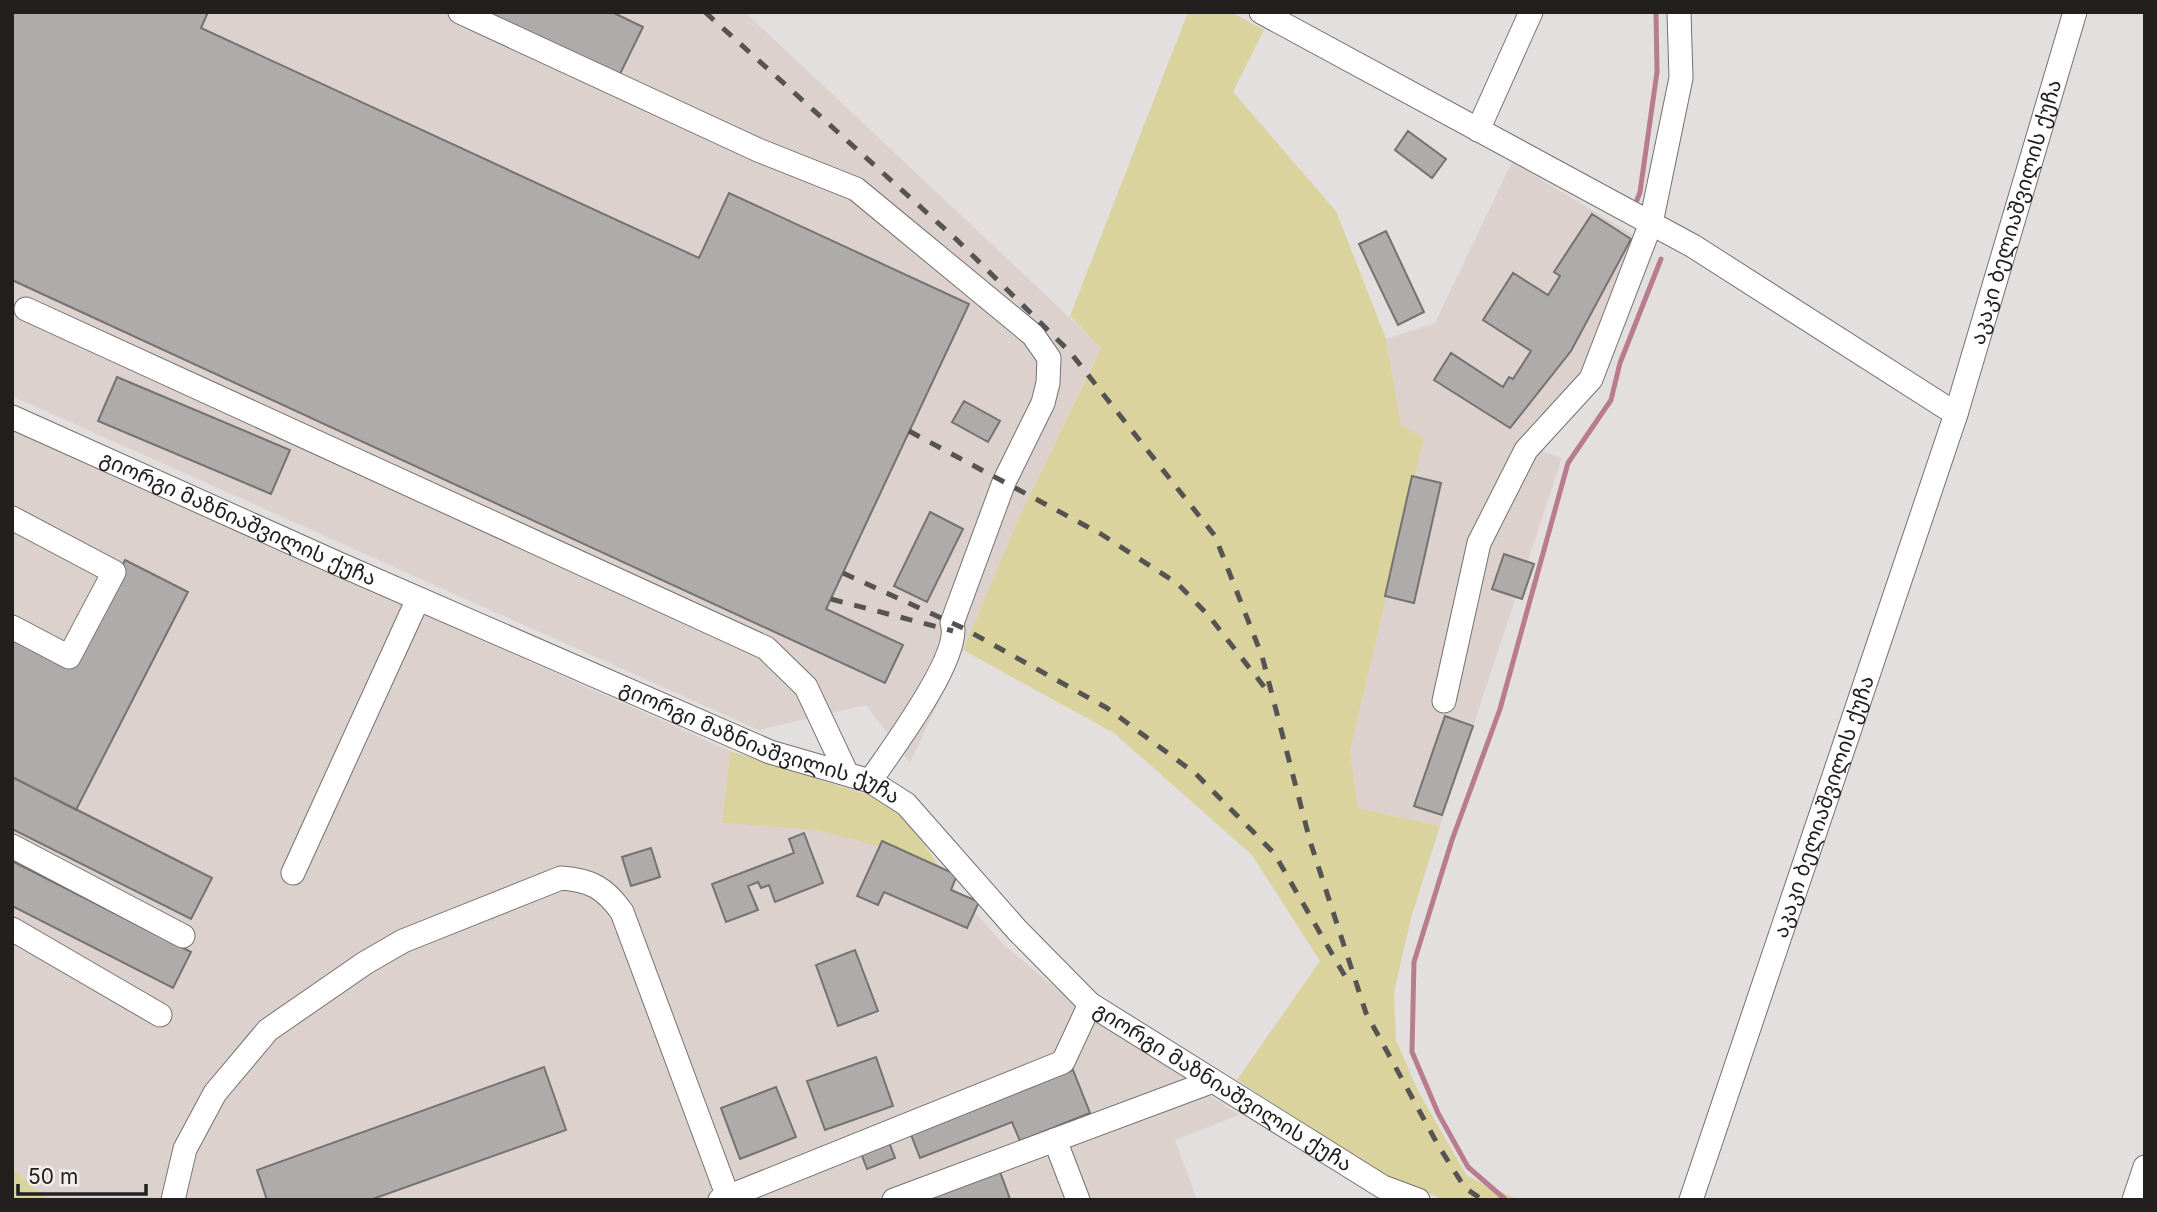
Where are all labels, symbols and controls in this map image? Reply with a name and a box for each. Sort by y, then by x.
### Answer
street label: აკაკი ბელიაშვილის ქუჩა [1964,77,2066,347]
street label: გიორგი მაზნიაშვილის ქუჩა [96,445,380,591]
street label: აკაკი ბელიაშვილის ქუჩა [1767,672,1879,941]
street label: გიორგი მაზნიაშვილის ქუჩა [616,675,905,809]
street label: გიორგი მაზნიაშვილის ქუჩა [1089,996,1357,1177]
scale bar [18,1152,145,1196]
text: 50 m [28,1164,78,1189]

